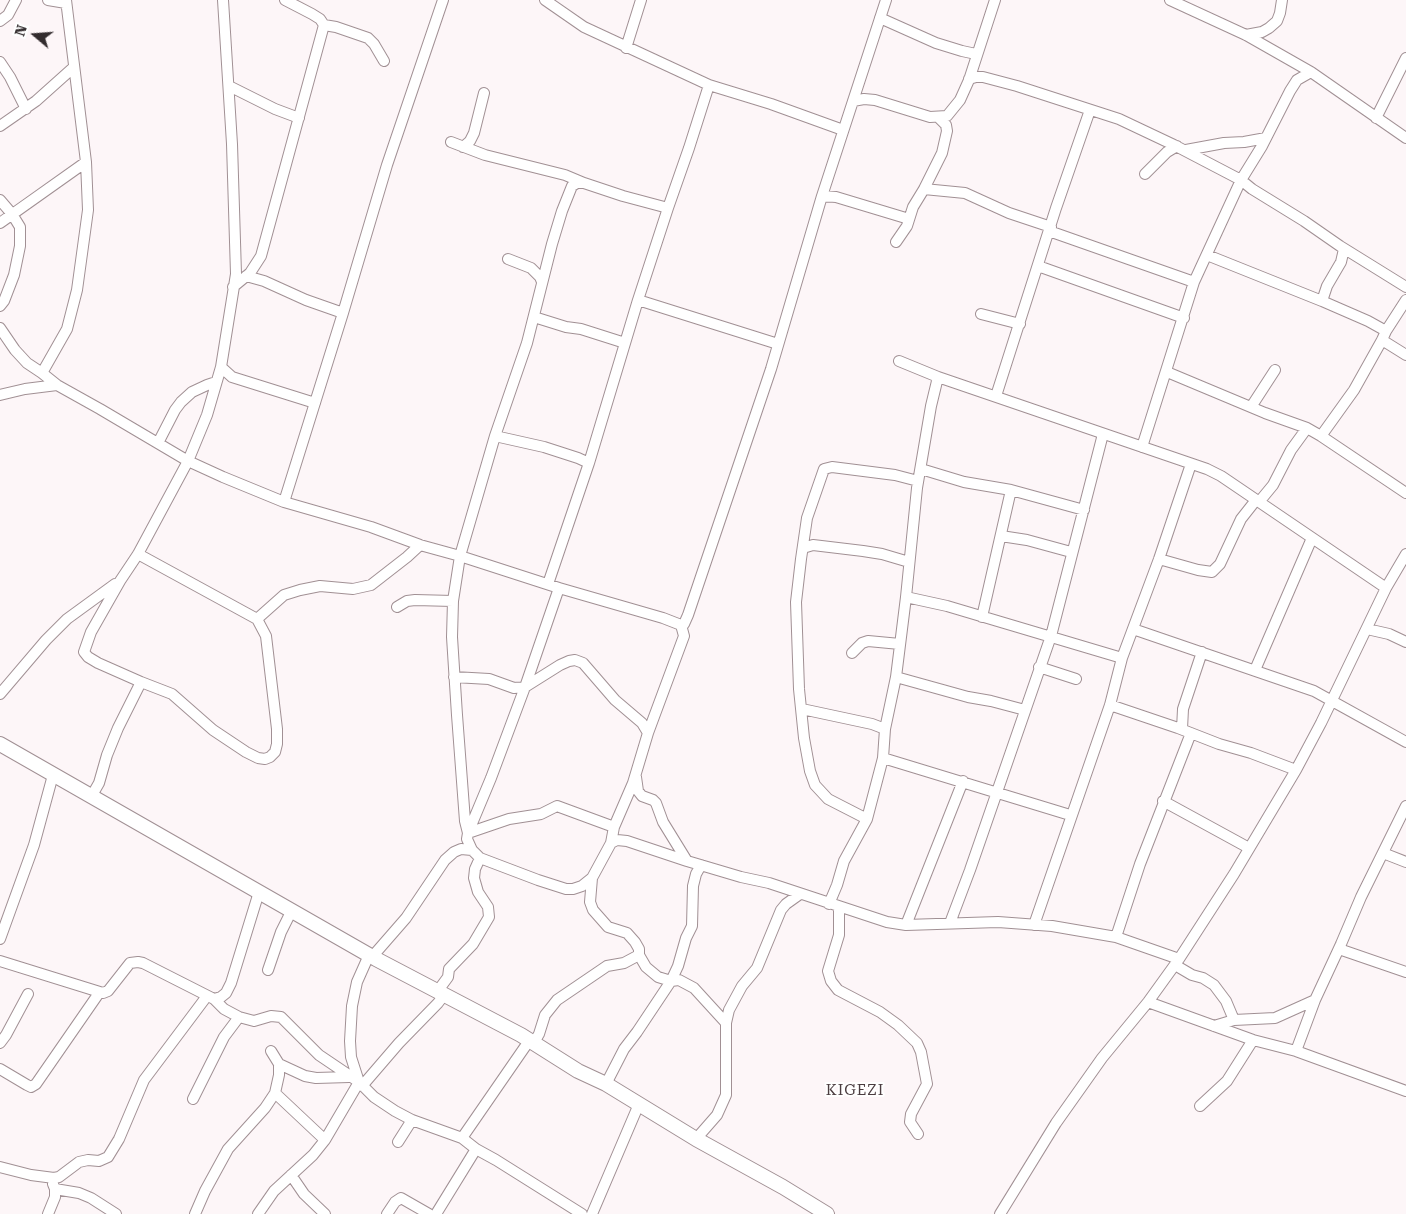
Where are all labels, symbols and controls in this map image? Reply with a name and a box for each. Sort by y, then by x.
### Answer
north arrow [10,10,60,60]
text: N [11,23,30,38]
district label: KIGEZI [825,1082,885,1100]

